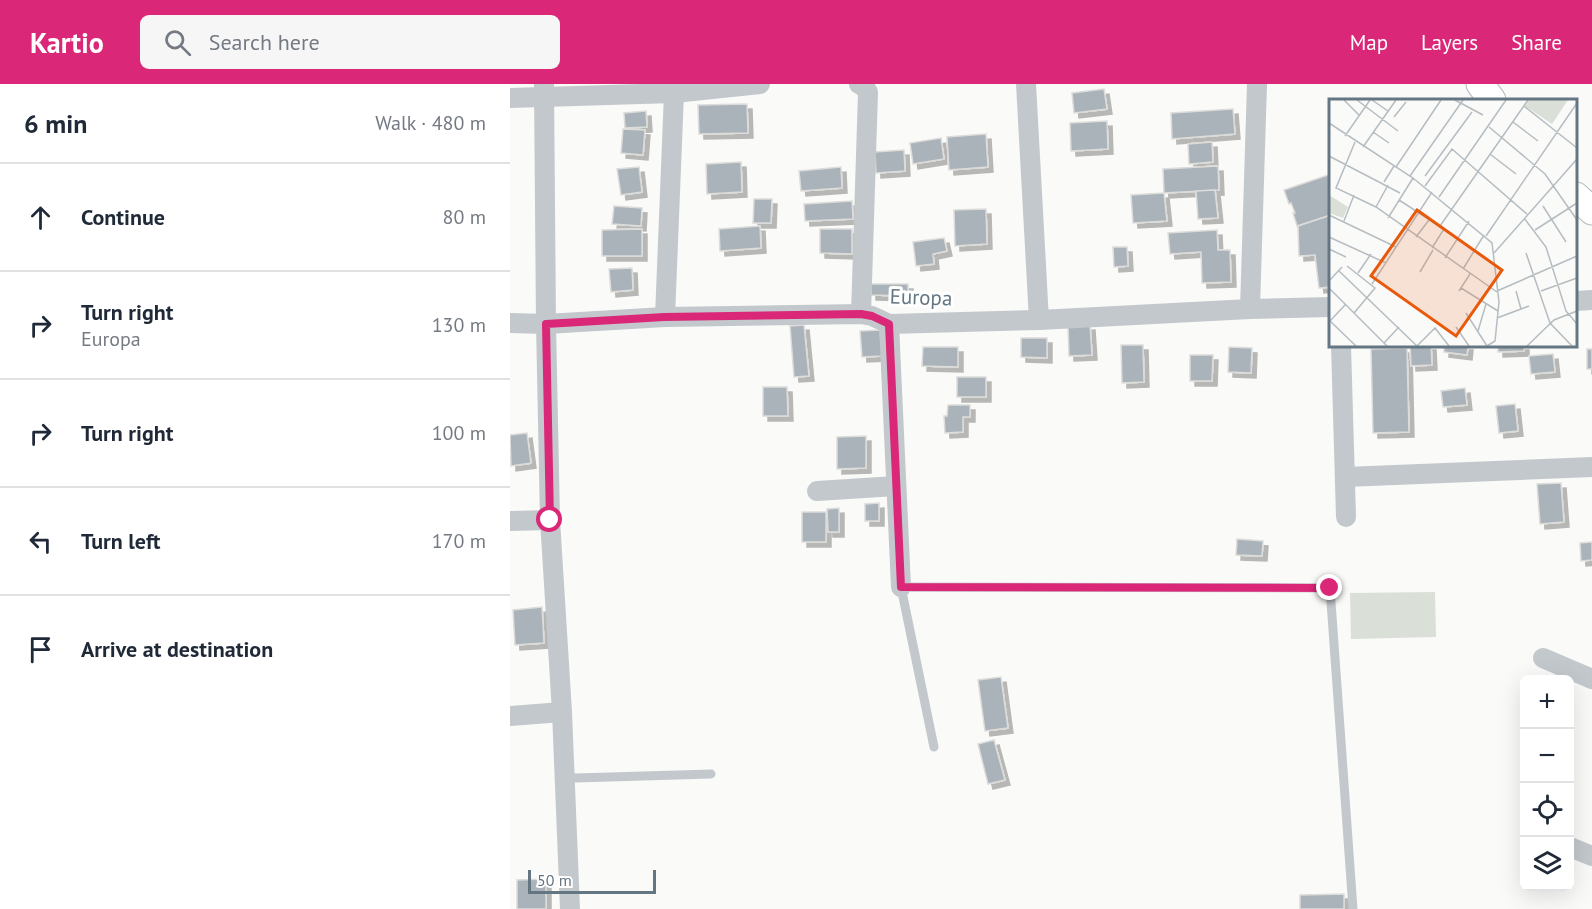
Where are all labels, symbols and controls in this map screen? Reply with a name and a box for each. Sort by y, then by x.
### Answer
search box [140,15,560,69]
text: Kartio [30,24,104,61]
icon: search [161,26,194,59]
text: Search here [209,28,320,56]
text: Map [1350,29,1388,56]
text: Layers [1421,29,1478,56]
text: Share [1511,29,1562,56]
inset map [1329,99,1577,346]
text: 6 min [24,107,87,140]
text: Walk · 480 m [375,110,486,136]
icon: ahead [24,201,57,234]
text: Continue [81,203,165,231]
text: 80 m [443,204,486,230]
street label: Europa [889,282,953,312]
text: Turn right [81,298,173,326]
icon: right [24,309,57,342]
text: 130 m [432,312,486,338]
text: Europa [81,326,141,352]
icon: right [24,417,57,450]
text: Turn right [81,419,173,447]
text: 100 m [432,420,486,446]
route start [536,506,562,532]
icon: left [24,525,57,558]
text: Turn left [81,527,161,555]
text: 170 m [432,528,486,554]
route end [1316,574,1342,600]
icon: arrive [24,633,57,666]
text: Arrive at destination [81,635,273,663]
map controls [1520,675,1574,891]
button: + [1520,675,1574,729]
button: − [1520,729,1574,783]
button: locate [1520,783,1574,837]
button: layers [1520,837,1574,891]
scale bar [528,867,656,894]
text: 50 m [537,870,572,890]

